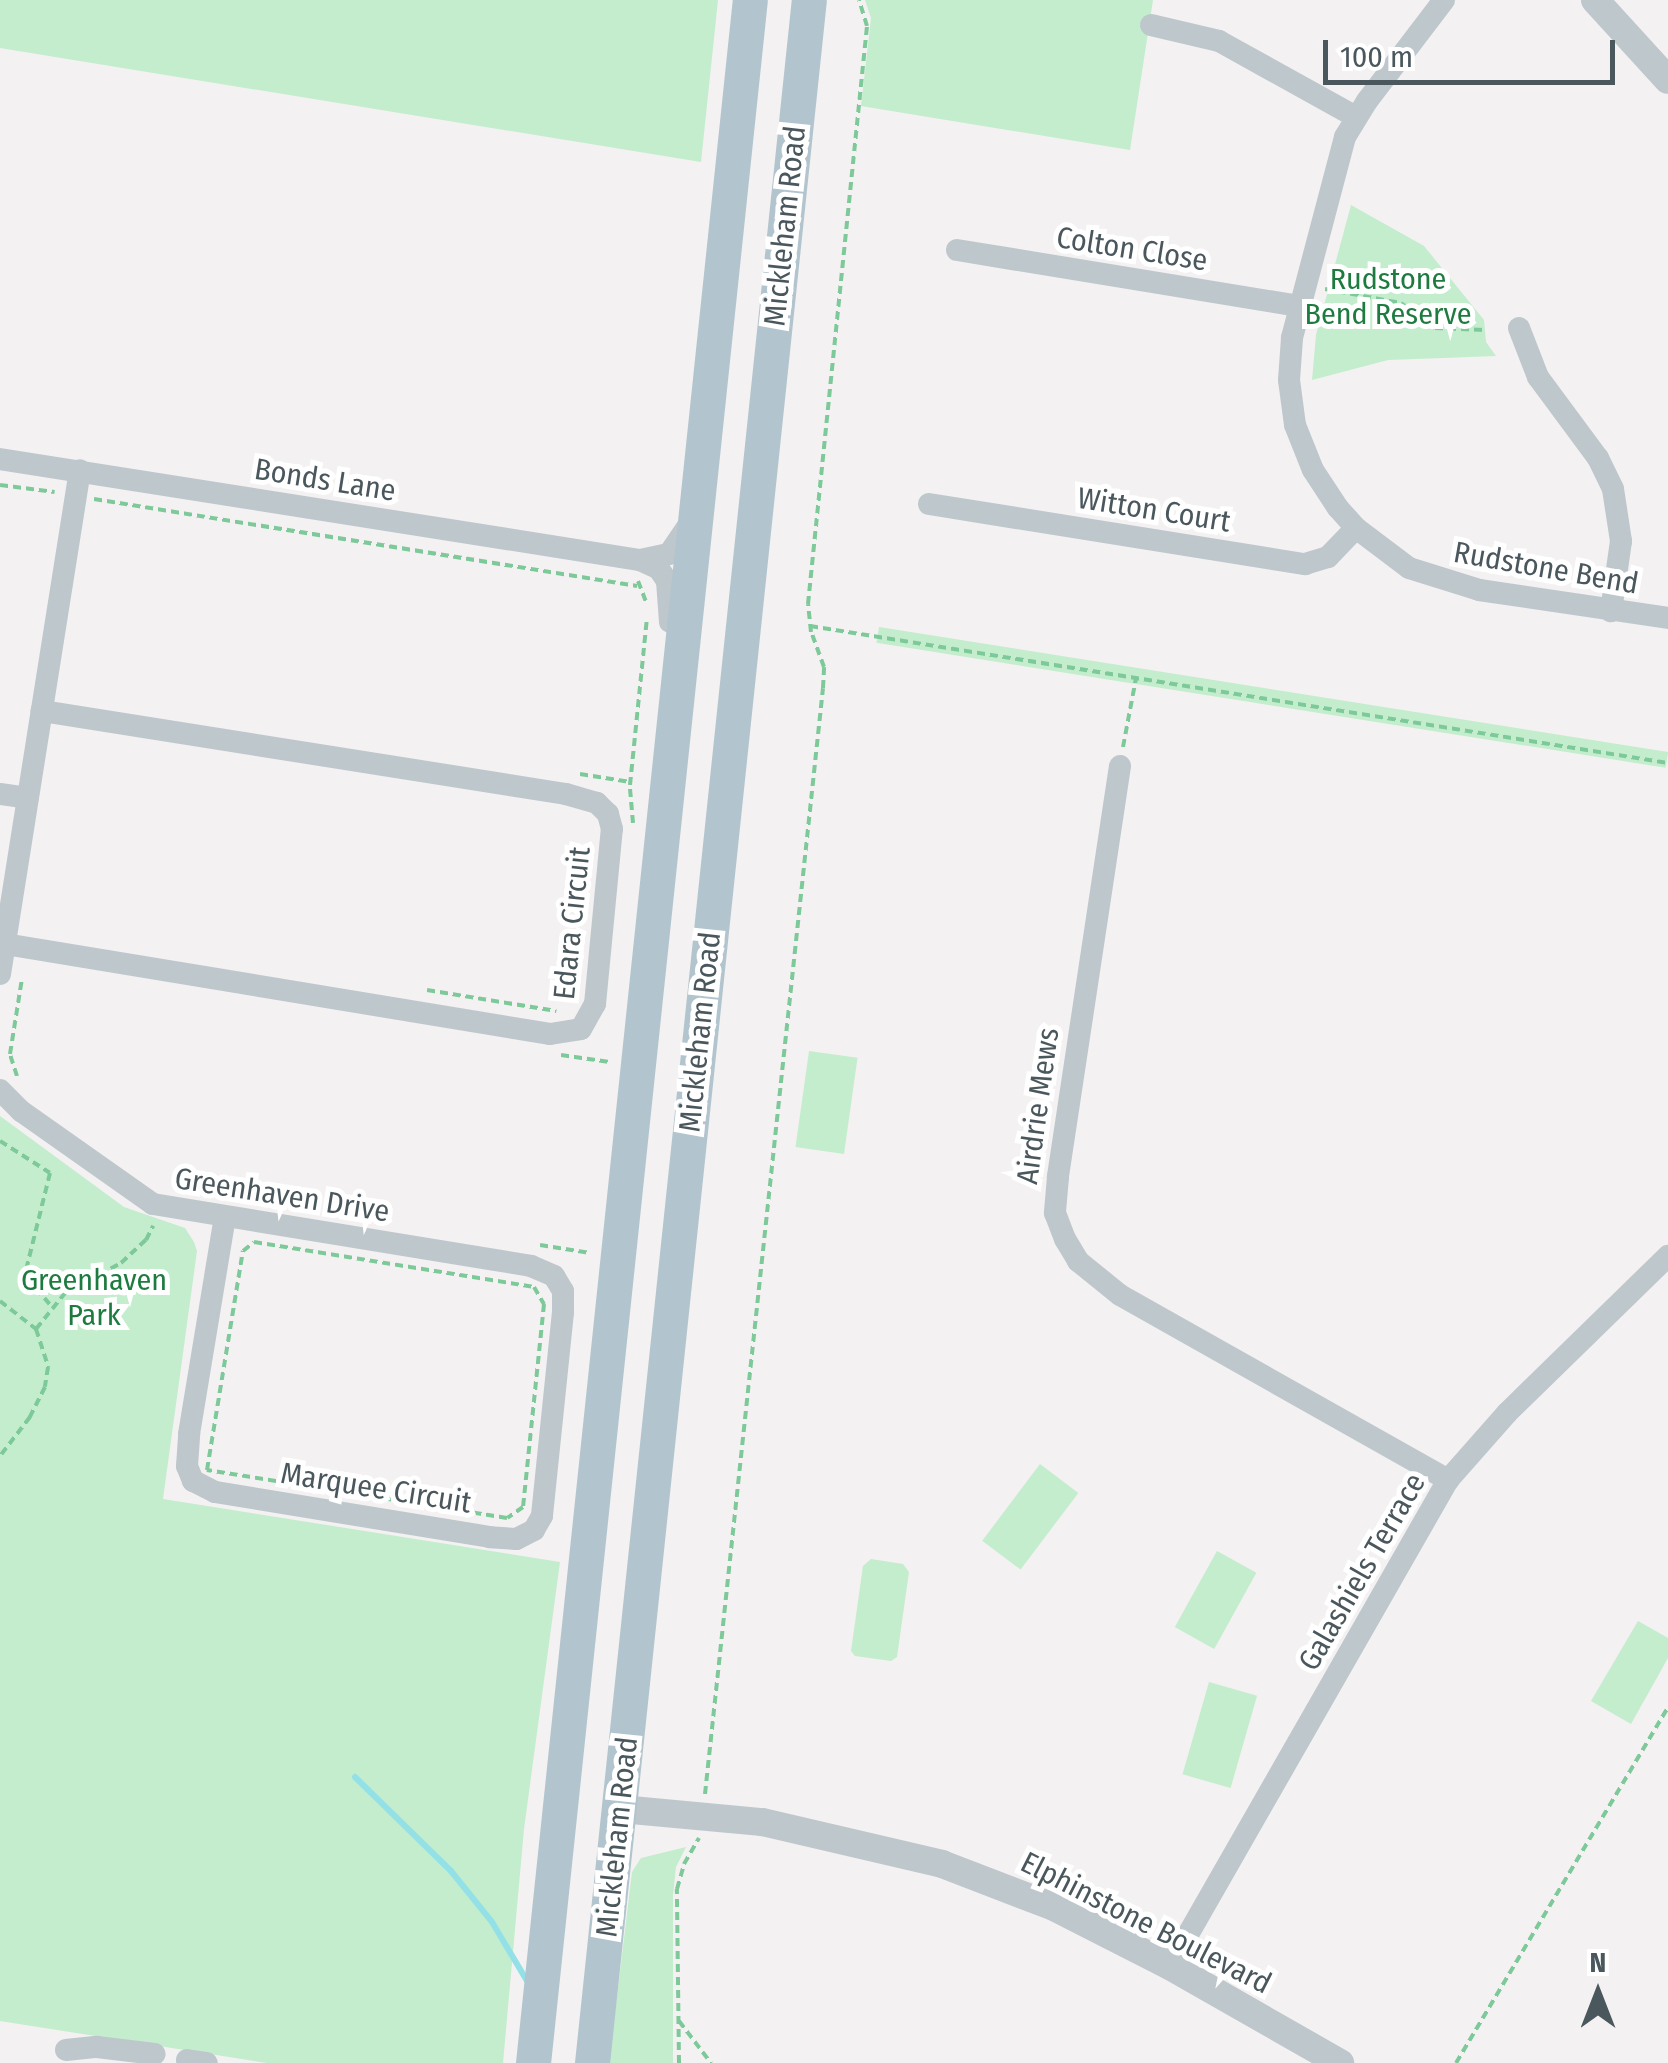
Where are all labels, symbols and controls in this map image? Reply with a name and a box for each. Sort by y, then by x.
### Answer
scale bar [1328,20,1620,82]
text: 100 m [1340,39,1413,75]
street label: Mickleham Road [757,124,813,328]
street label: Colton Close [1054,219,1210,279]
park label: Rudstone Bend Reserve [1304,261,1472,332]
street label: Bonds Lane [252,451,398,509]
street label: Witton Court [1075,480,1233,540]
street label: Rudstone Bend [1451,534,1641,602]
street label: Edara Circuit [546,845,598,1001]
street label: Mickleham Road [672,930,728,1134]
street label: Airdrie Mews [1009,1025,1067,1187]
street label: Greenhaven Drive [172,1160,392,1230]
park label: Greenhaven Park [21,1262,167,1332]
street label: Marquee Circuit [278,1455,474,1521]
street label: Galashiels Terrace [1291,1467,1433,1677]
street label: Mickleham Road [589,1735,645,1939]
street label: Elphinstone Boulevard [1015,1844,1277,2002]
north arrow [1548,1943,1648,2043]
text: N [1590,1946,1606,1979]

